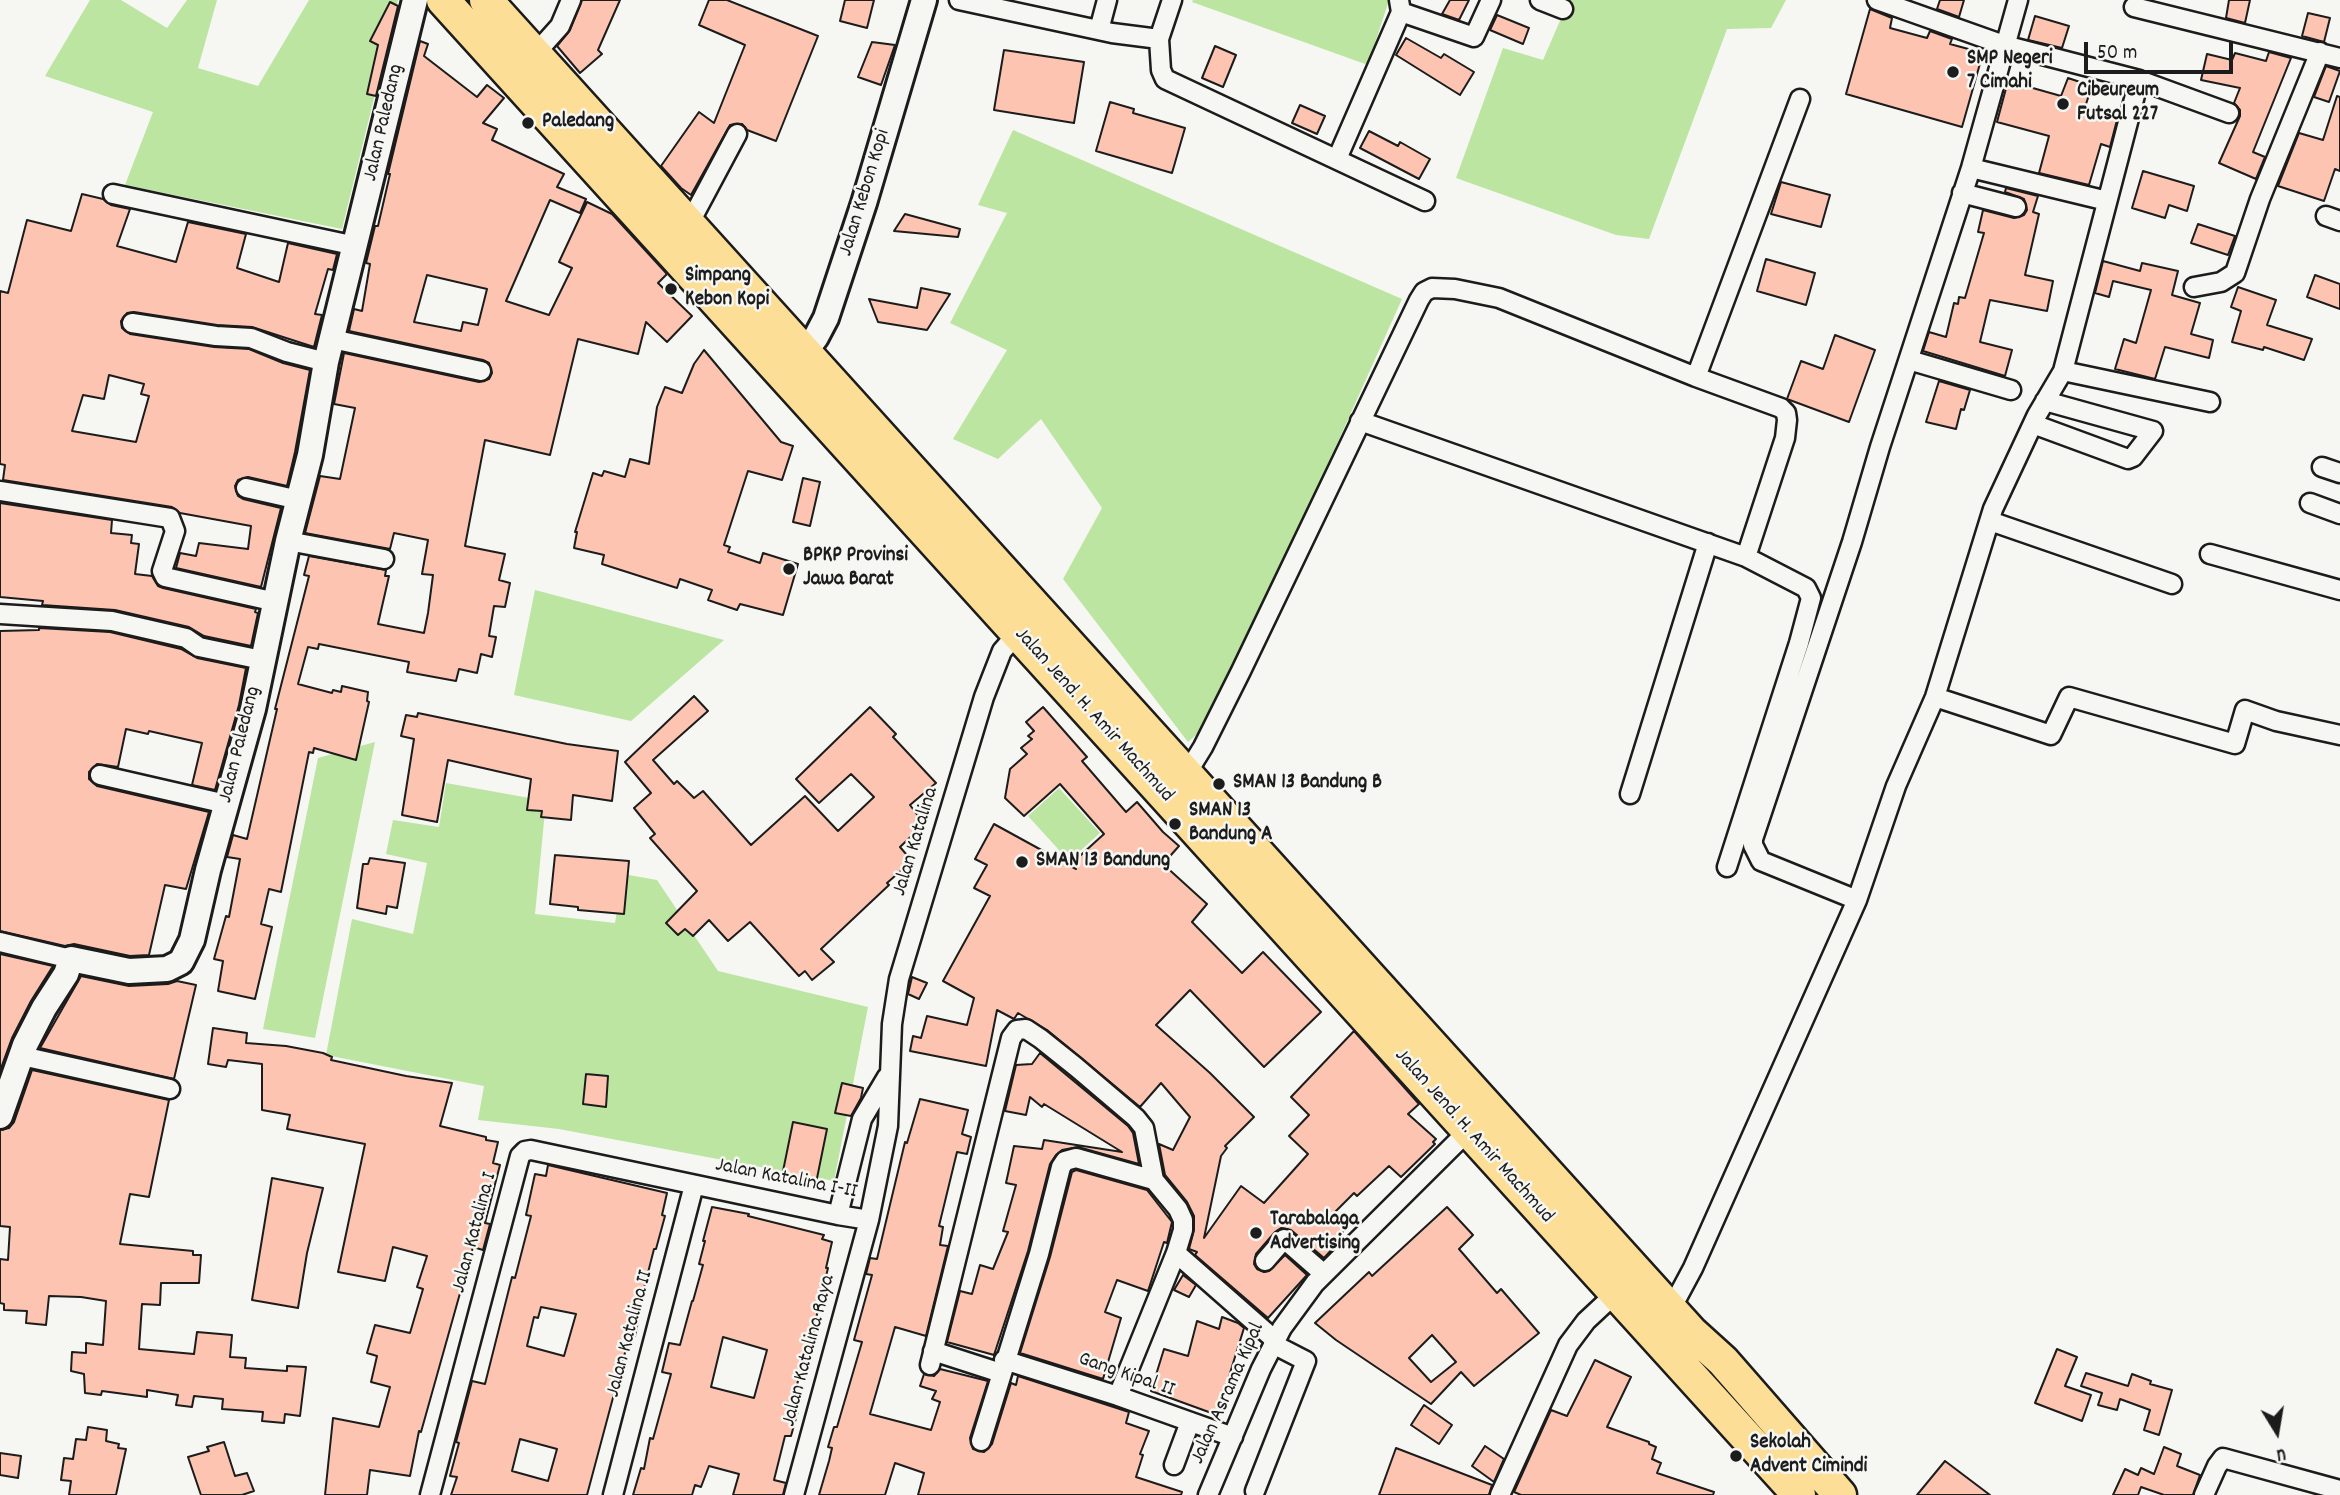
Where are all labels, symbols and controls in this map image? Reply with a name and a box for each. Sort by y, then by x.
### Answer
scale bar [2088,28,2237,72]
text: 50 m [2097,39,2137,69]
place label: SMP Negeri 7 Cimahi [1967,47,2053,97]
street label: Jalan Paledang [359,62,411,184]
marker: SMP Negeri 7 Cimahi [1945,64,1961,80]
place label: Cibeureum Futsal 227 [2077,79,2159,129]
marker: Cibeureum Futsal 227 [2055,96,2071,112]
place label: Paledang [542,110,614,136]
marker: Paledang [520,115,536,131]
street label: Jalan Kebon Kopi [835,127,897,259]
place label: Simpang Kebon Kopi [685,264,769,314]
marker: Simpang Kebon Kopi [663,281,679,297]
place label: BPKP Provinsi Jawa Barat [803,544,908,594]
marker: BPKP Provinsi Jawa Barat [781,561,797,577]
street label: Jalan Jend. H. Amir Machmud [1008,623,1178,809]
street label: Jalan Paledang [214,684,268,806]
place label: SMAN 13 Bandung B [1233,771,1382,797]
marker: SMAN 13 Bandung B [1211,776,1227,792]
street label: Jalan Katalina [889,785,945,899]
place label: SMAN 13 Bandung A [1189,799,1273,849]
marker: SMAN 13 Bandung A [1167,816,1183,832]
place label: SMAN 13 Bandung [1036,849,1170,875]
marker: SMAN 13 Bandung [1014,854,1030,870]
street label: Jalan Jend. H. Amir Machmud [1388,1044,1558,1230]
street label: Jalan Katalina I-II [713,1154,859,1206]
street label: Jalan Katalina I [448,1170,504,1296]
place label: Tarabalaga Advertising [1270,1208,1360,1258]
marker: Tarabalaga Advertising [1248,1225,1264,1241]
street label: Jalan Katalina II [602,1268,660,1400]
street label: Jalan Katalina Raya [778,1273,842,1429]
street label: Jalan Asrama Kipal [1187,1319,1271,1469]
street label: Gang Kipal II [1075,1348,1177,1404]
north arrow [2242,1397,2312,1467]
place label: Sekolah Advent Cimindi [1750,1431,1867,1481]
text: U [2274,1439,2288,1467]
marker: Sekolah Advent Cimindi [1728,1448,1744,1464]

